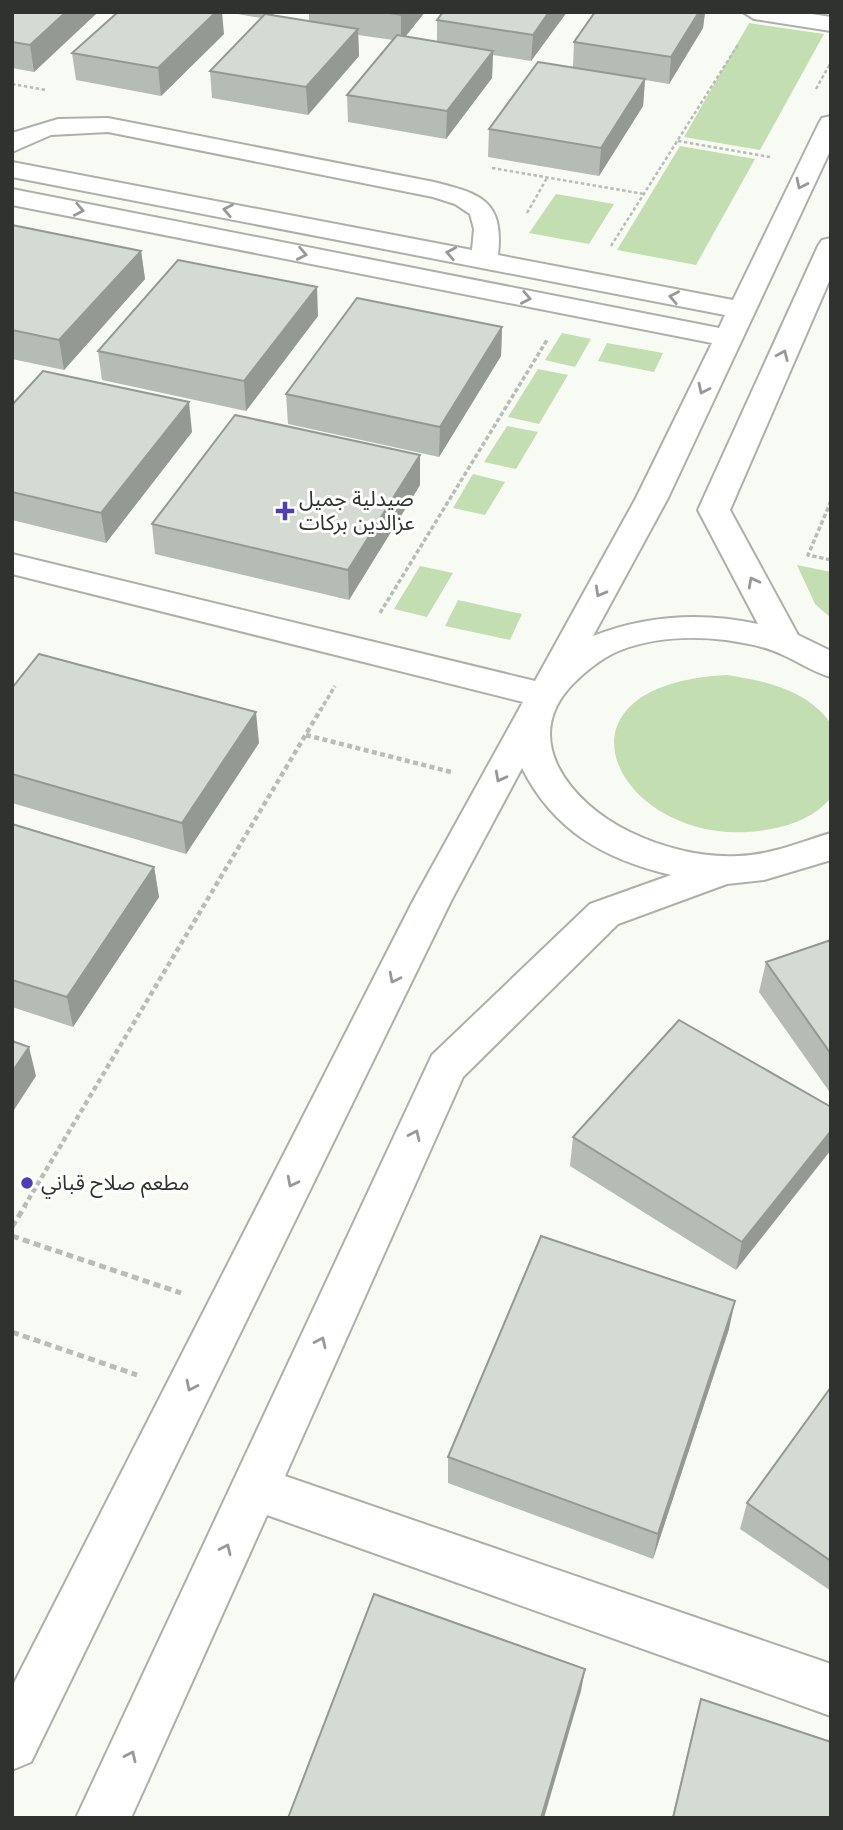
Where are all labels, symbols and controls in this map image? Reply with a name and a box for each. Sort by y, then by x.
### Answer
one-way arrow [796,177,810,189]
one-way arrow [73,202,85,217]
one-way arrow [222,204,234,219]
one-way arrow [296,246,308,261]
one-way arrow [445,247,457,262]
one-way arrow [520,289,532,304]
one-way arrow [668,290,680,305]
one-way arrow [775,350,789,362]
one-way arrow [697,382,711,394]
place label: صيدلية جميل عزالدين بركات [299,486,415,536]
marker: صيدلية جميل عزالدين بركات [277,503,293,519]
one-way arrow [747,577,761,590]
one-way arrow [595,585,608,597]
one-way arrow [494,770,508,782]
one-way arrow [388,971,402,983]
one-way arrow [407,1130,421,1142]
place label: مطعم صلاح قباني [41,1170,190,1199]
marker: مطعم صلاح قباني [19,1175,35,1191]
one-way arrow [287,1175,301,1187]
one-way arrow [313,1337,327,1349]
one-way arrow [185,1379,199,1391]
one-way arrow [218,1544,232,1556]
one-way arrow [123,1751,137,1763]

